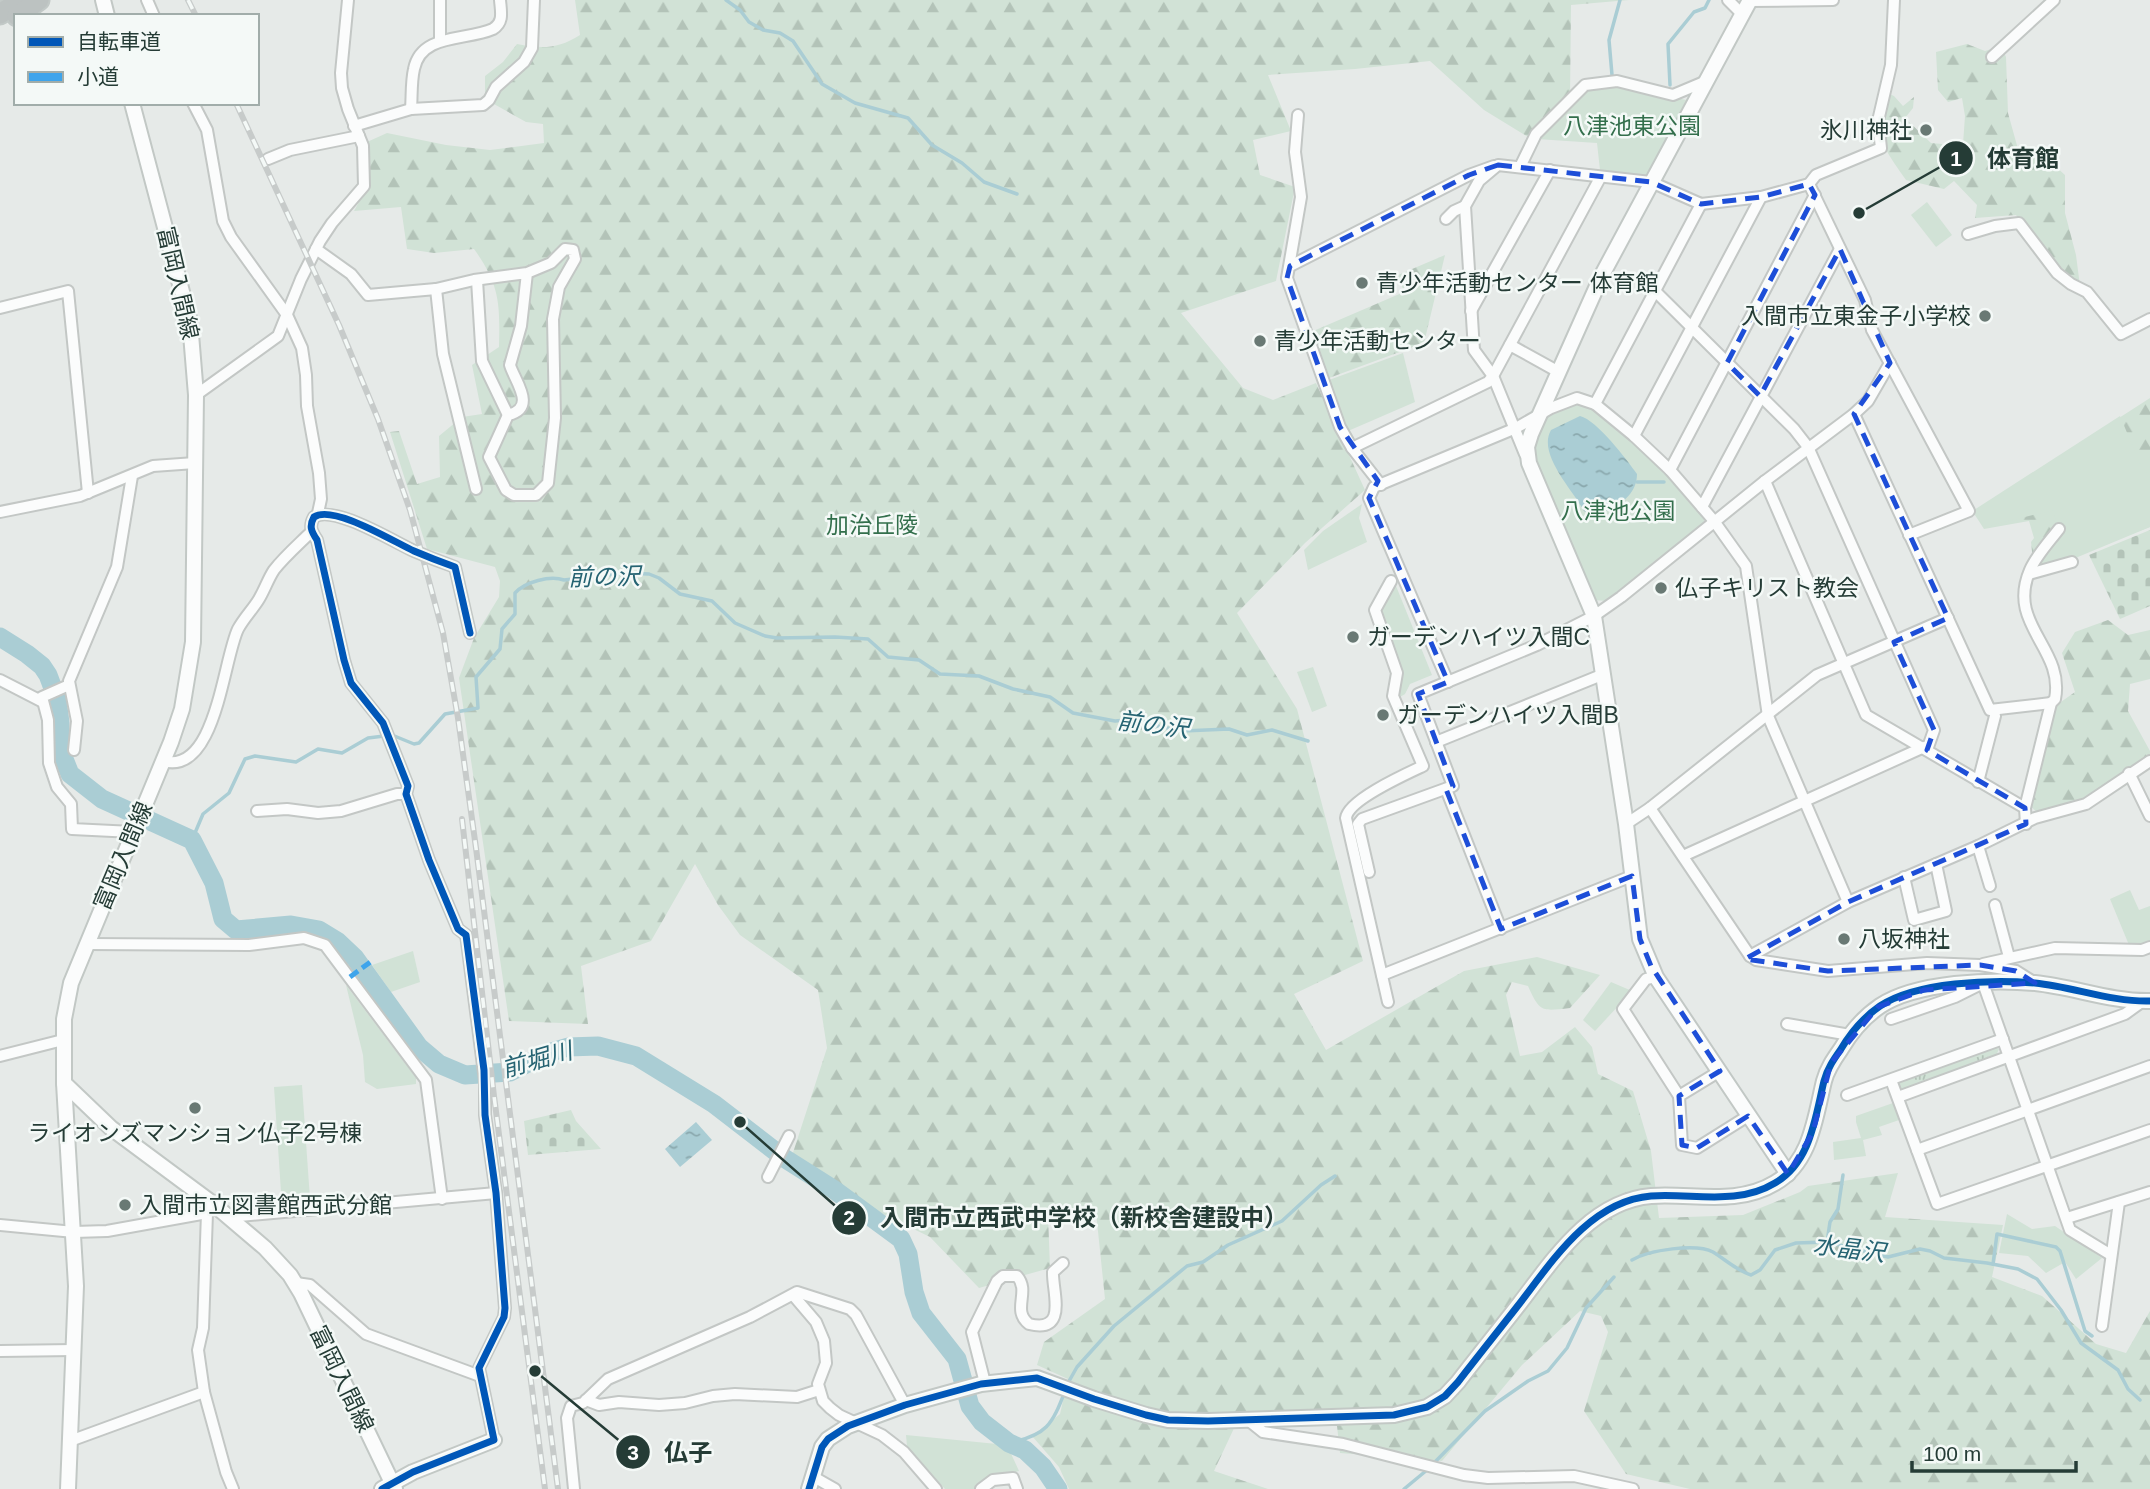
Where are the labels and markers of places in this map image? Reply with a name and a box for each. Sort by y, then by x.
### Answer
place label: 氷川神社 [1820,117,1912,143]
marker: 氷川神社 [1918,122,1934,138]
callout: 体育館 [1938,136,2073,181]
place label: 青少年活動センター 体育館 [1376,270,1658,296]
marker: 青少年活動センター 体育館 [1354,275,1370,291]
place label: 入間市立東金子小学校 [1741,303,1971,329]
marker: 入間市立東金子小学校 [1977,308,1993,324]
place label: 青少年活動センター [1274,328,1481,354]
marker: 青少年活動センター [1252,333,1268,349]
place label: 仏子キリスト教会 [1675,575,1859,601]
marker: 仏子キリスト教会 [1653,580,1669,596]
place label: ガーデンハイツ入間C [1367,624,1590,650]
marker: ガーデンハイツ入間C [1345,629,1361,645]
place label: ガーデンハイツ入間B [1397,702,1619,728]
marker: ガーデンハイツ入間B [1375,707,1391,723]
place label: 八坂神社 [1858,926,1950,952]
marker: 八坂神社 [1836,931,1852,947]
marker: ライオンズマンション仏子2号棟 [187,1100,203,1116]
place label: ライオンズマンション仏子2号棟 [28,1120,362,1146]
place label: 入間市立図書館西武分館 [139,1192,392,1218]
callout: 入間市立西武中学校（新校舎建設中） [831,1195,1302,1240]
marker: 入間市立図書館西武分館 [117,1197,133,1213]
callout: 仏子 [615,1430,726,1475]

